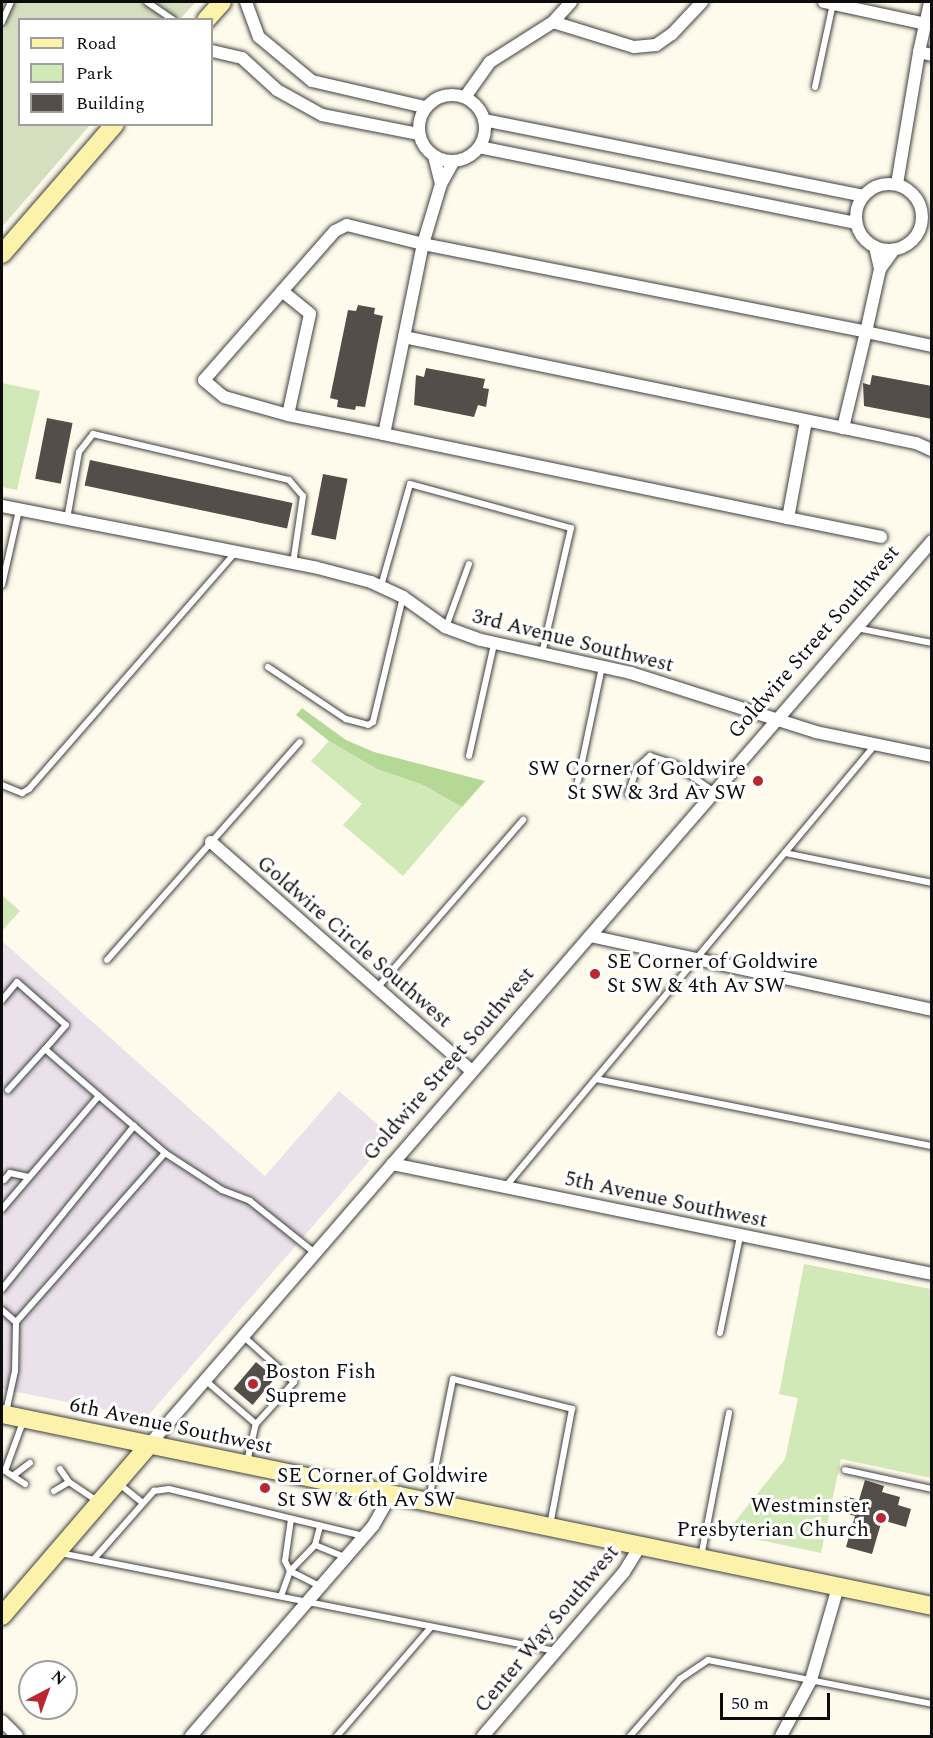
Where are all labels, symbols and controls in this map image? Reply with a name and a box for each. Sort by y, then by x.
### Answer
legend [18,18,213,126]
text: Road [76,30,117,57]
text: Park [76,60,113,87]
text: Building [76,90,145,117]
street label: Goldwire Street Southwest [723,540,905,744]
street label: 3rd Avenue Southwest [470,604,676,678]
place label: SW Corner of Goldwire St SW & 3rd Av SW [528,756,746,806]
marker: SW Corner of Goldwire St SW & 3rd Av SW [751,774,765,788]
street label: Goldwire Circle Southwest [251,851,457,1033]
place label: SE Corner of Goldwire St SW & 4th Av SW [607,949,818,999]
street label: Goldwire Street Southwest [358,962,540,1166]
marker: SE Corner of Goldwire St SW & 4th Av SW [588,967,602,981]
street label: 5th Avenue Southwest [562,1166,770,1234]
place label: Boston Fish Supreme [265,1359,376,1409]
marker: Boston Fish Supreme [246,1377,260,1391]
street label: 6th Avenue Southwest [67,1392,275,1460]
place label: SE Corner of Goldwire St SW & 6th Av SW [277,1463,488,1513]
marker: SE Corner of Goldwire St SW & 6th Av SW [258,1481,272,1495]
place label: Westminster Presbyterian Church [676,1493,869,1543]
marker: Westminster Presbyterian Church [874,1511,888,1525]
street label: Center Way Southwest [470,1540,624,1718]
north arrow [18,1660,78,1720]
text: N [46,1665,71,1691]
scale bar [723,1681,832,1719]
text: 50 m [731,1690,769,1717]

